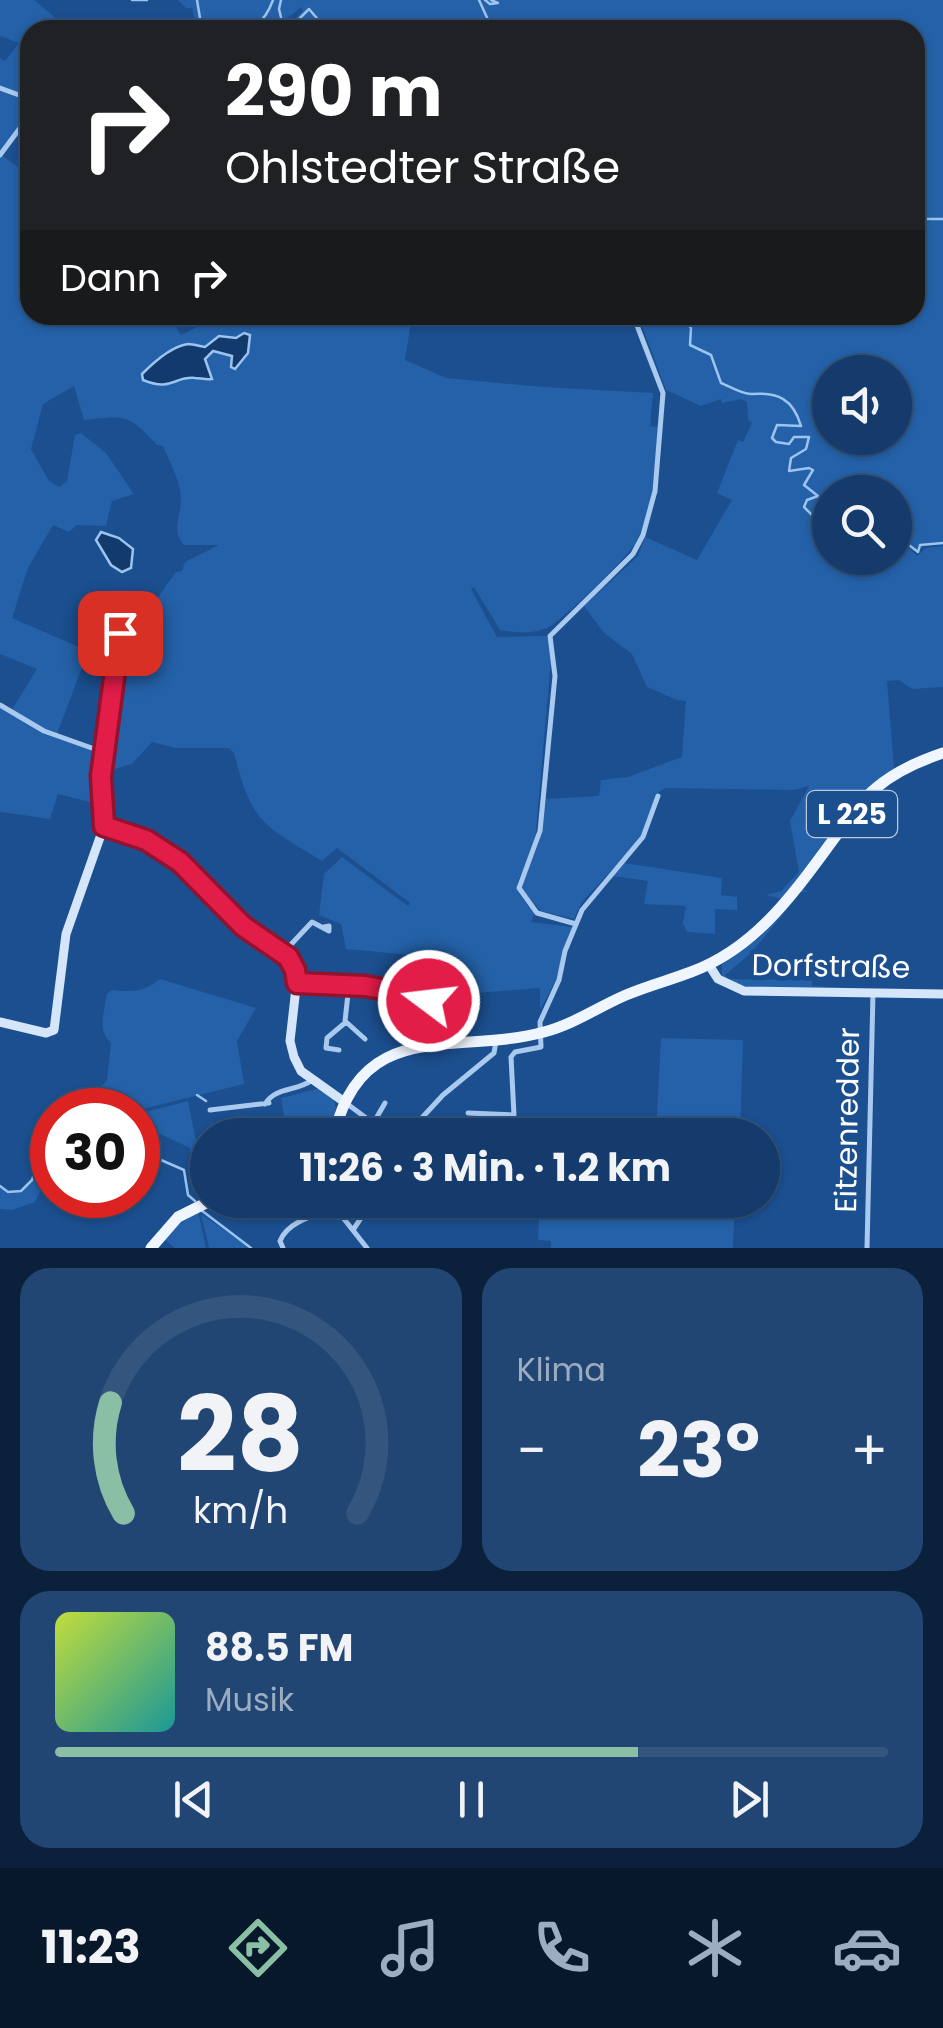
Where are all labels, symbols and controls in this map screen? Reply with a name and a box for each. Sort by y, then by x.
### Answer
text: 290 m [225,42,443,141]
icon: right [60,60,190,190]
text: Ohlstedter Straße [225,136,620,199]
icon: right [181,250,236,305]
text: Dann [60,251,161,304]
map controls [812,355,912,575]
button: sound [812,355,912,455]
button: search [812,475,912,575]
pin [78,591,163,676]
icon: arrive [93,606,148,661]
road number: L 225 [807,791,897,837]
street label: Dorfstraße [751,943,911,989]
position arrow [377,949,481,1053]
street label: Eitzenredder [824,1027,870,1213]
speed limit sign: 30 [30,1088,160,1218]
text: 11:26 · 3 Min. · 1.2 km [299,1141,671,1194]
text: Klima [517,1347,606,1392]
text: 28 [177,1362,304,1507]
text: 23° [637,1398,760,1503]
text: − [517,1412,547,1489]
text: + [850,1412,888,1489]
text: km/h [193,1485,288,1536]
text: 88.5 FM [205,1621,353,1674]
text: Musik [205,1677,294,1722]
icon: previous [166,1772,221,1827]
icon: pause [444,1772,499,1827]
icon: next [722,1772,777,1827]
icon: directions [223,1913,293,1983]
icon: music [375,1913,445,1983]
icon: phone [527,1913,597,1983]
icon: climate [680,1913,750,1983]
icon: car [832,1913,902,1983]
text: 11:23 [41,1916,141,1979]

